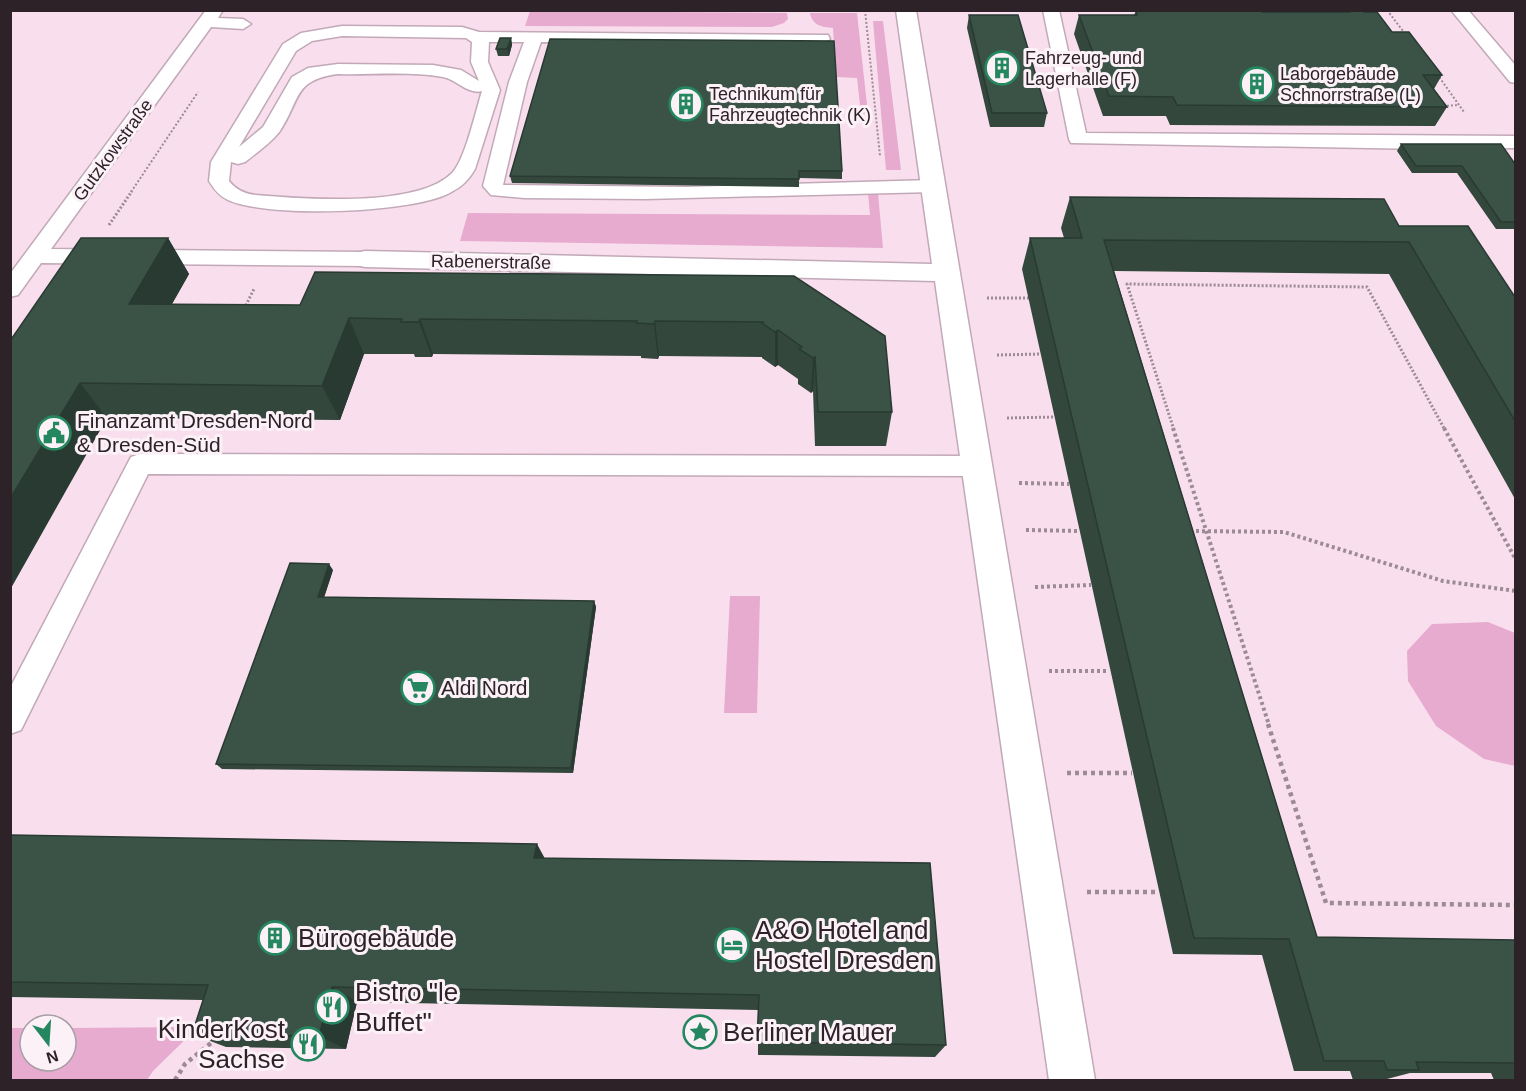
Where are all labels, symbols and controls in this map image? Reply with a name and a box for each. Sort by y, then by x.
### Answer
place label: Fahrzeug- und Lagerhalle (F) [1025,48,1142,89]
building icon: Fahrzeug- und Lagerhalle (F) [984,50,1020,86]
place label: Laborgebäude Schnorrstraße (L) [1280,64,1421,105]
building icon: Laborgebäude Schnorrstraße (L) [1239,66,1275,102]
place label: Technikum für Fahrzeugtechnik (K) [709,84,871,125]
building icon: Technikum für Fahrzeugtechnik (K) [668,86,704,122]
street label: Gutzkowstraße [69,95,157,205]
street label: Rabenerstraße [431,251,551,273]
place label: Finanzamt Dresden-Nord & Dresden-Süd [77,409,313,456]
public building icon: Finanzamt Dresden-Nord & Dresden-Süd [36,415,72,451]
supermarket icon: Aldi Nord [400,670,436,706]
place label: Aldi Nord [441,676,527,699]
place label: A&O Hotel and Hostel Dresden [755,915,934,975]
building icon: Bürogebäude [257,920,293,956]
place label: Bürogebäude [298,923,454,953]
hotel icon: A&O Hotel and Hostel Dresden [714,927,750,963]
place label: Bistro "le Buffet" [355,977,458,1037]
restaurant icon: Bistro "le Buffet" [314,989,350,1025]
north arrow [18,1013,78,1073]
place label: KinderKost Sachse [158,1014,286,1074]
place icon: Berliner Mauer [682,1014,718,1050]
place label: Berliner Mauer [723,1017,894,1047]
restaurant icon: KinderKost Sachse [290,1026,326,1062]
text: N [44,1047,60,1067]

